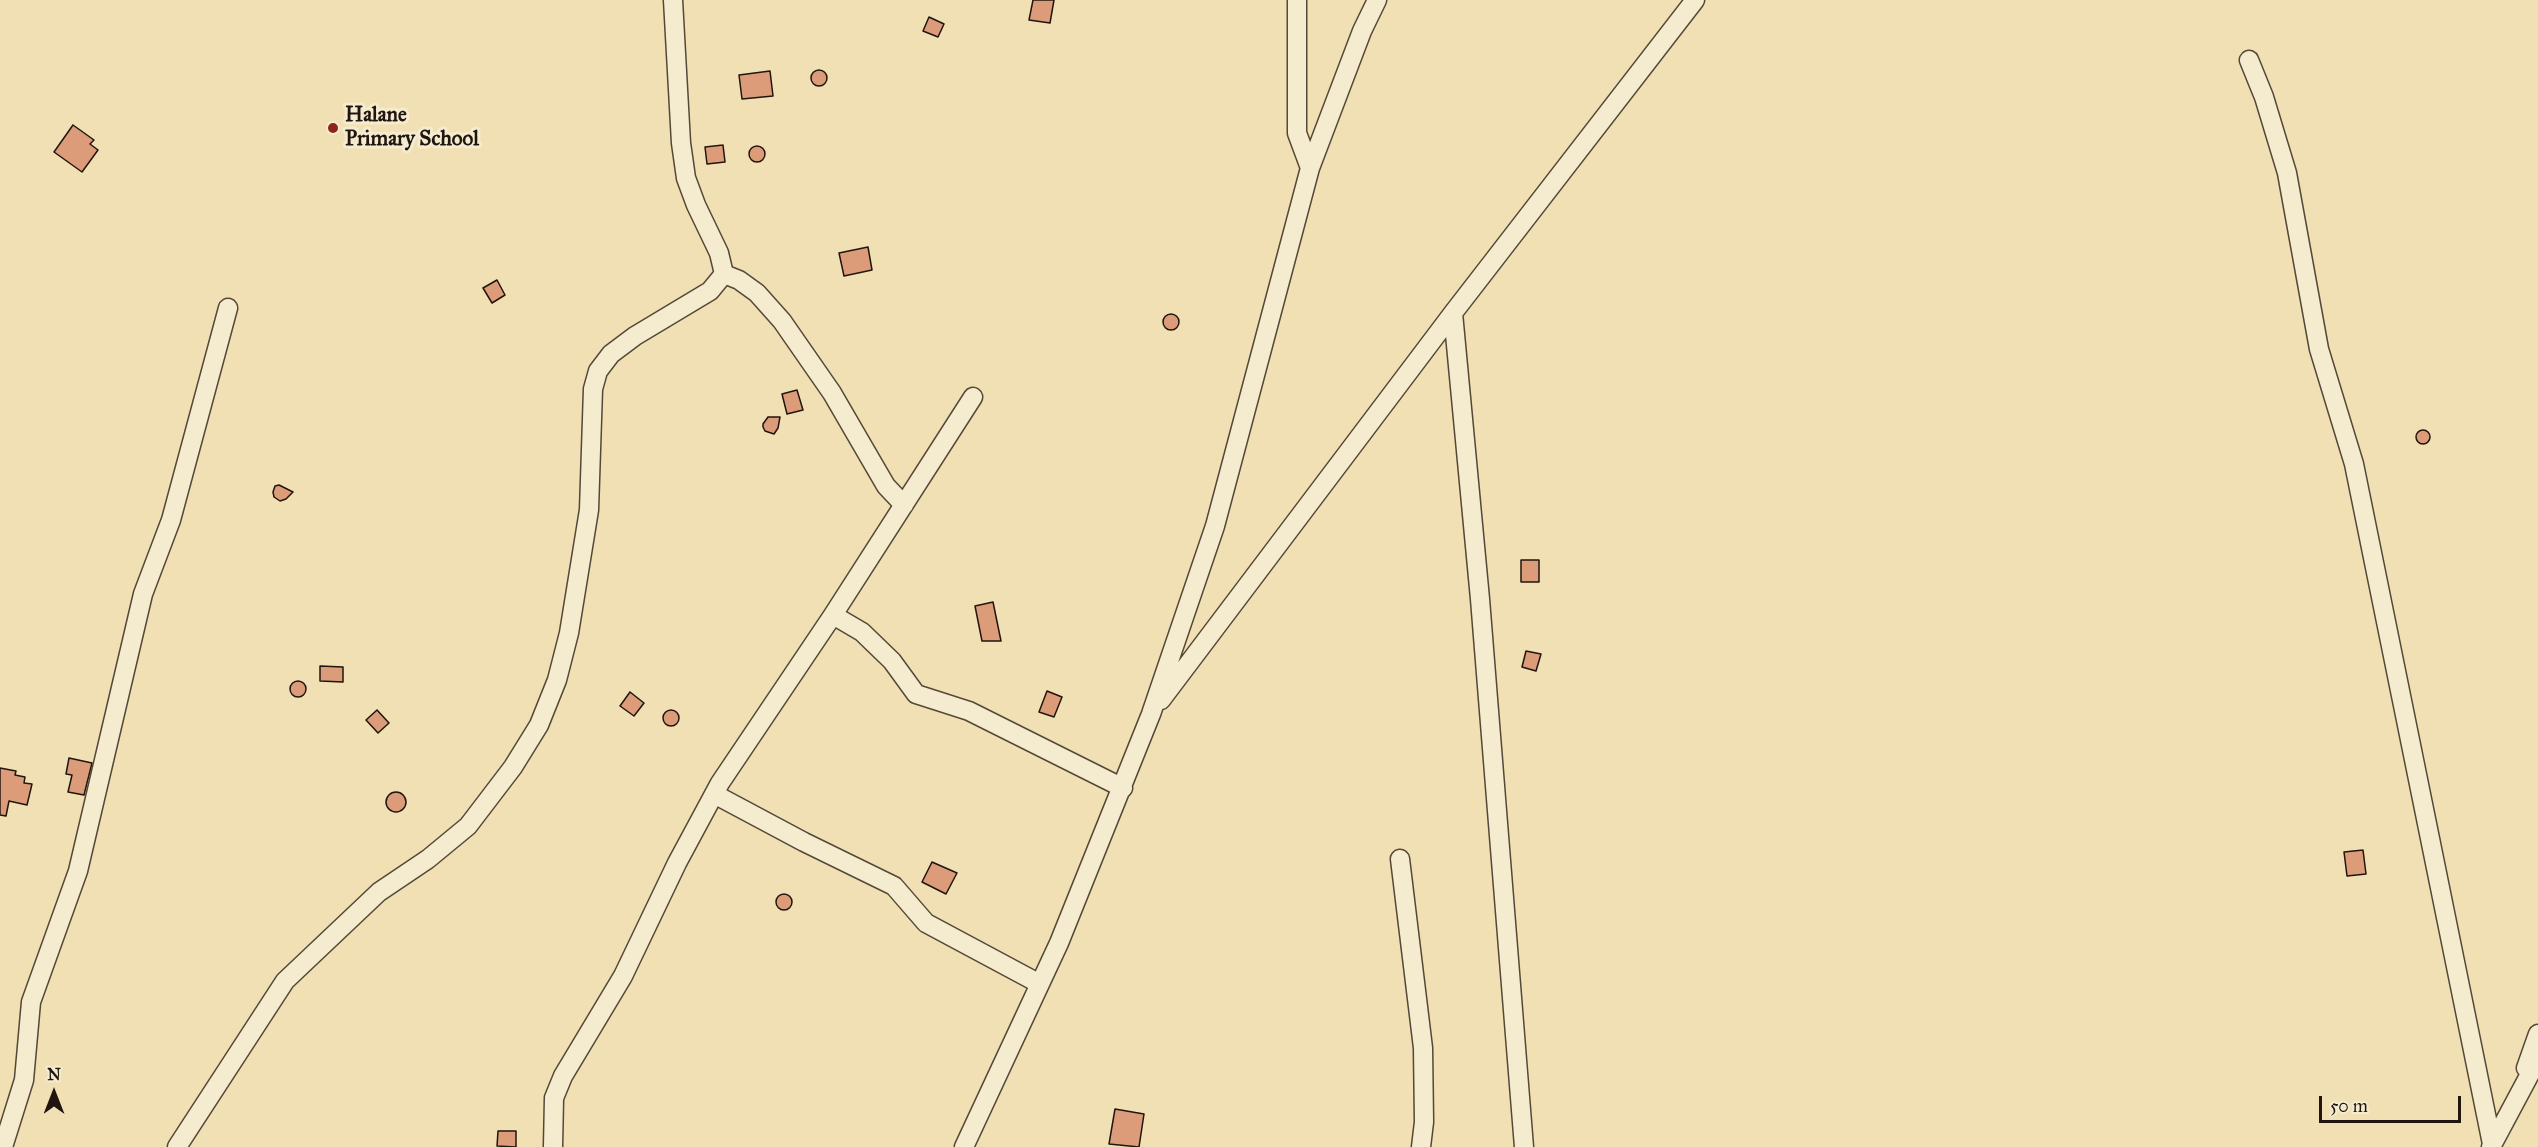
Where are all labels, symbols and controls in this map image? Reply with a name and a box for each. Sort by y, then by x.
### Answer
place label: Halane Primary School [345,103,479,153]
marker: Halane Primary School [326,121,340,135]
north arrow [24,1063,84,1123]
text: N [47,1065,61,1084]
scale bar [2322,1084,2464,1122]
text: 50 m [2330,1095,2368,1117]

